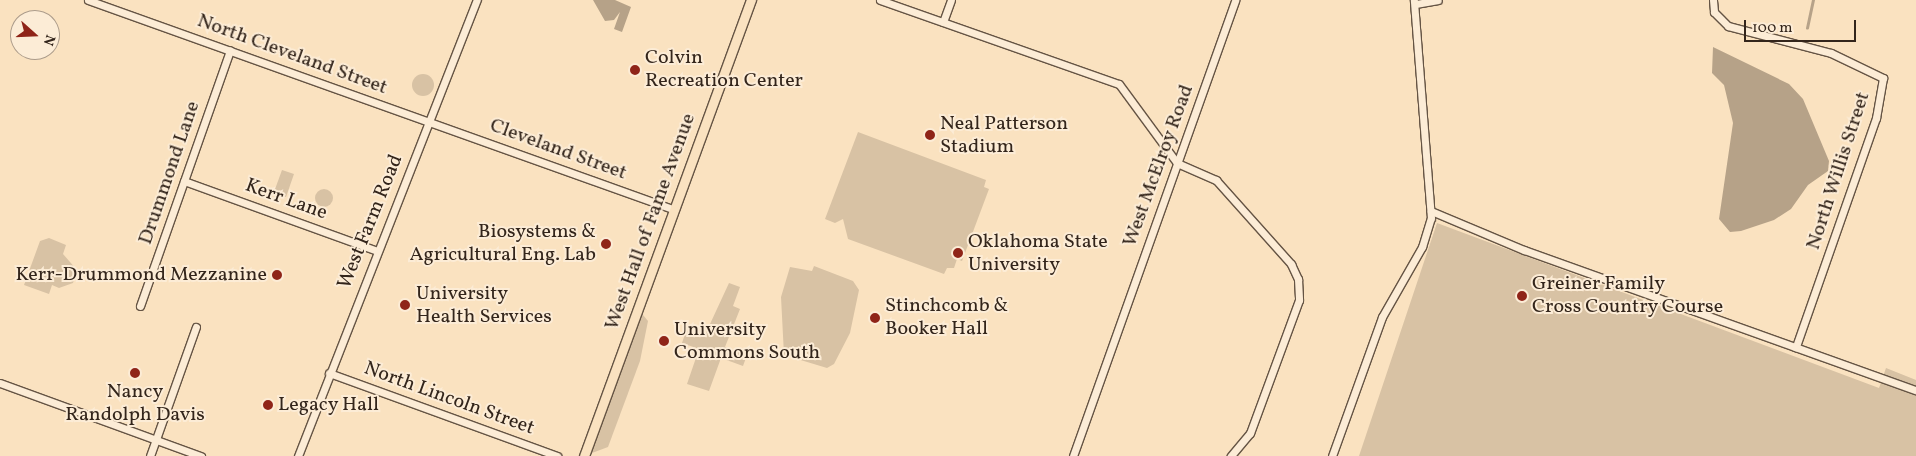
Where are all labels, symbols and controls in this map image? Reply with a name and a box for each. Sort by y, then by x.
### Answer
street label: North Cleveland Street [194,9,390,101]
north arrow [10,10,60,60]
scale bar [1746,10,1858,42]
text: 100 m [1752,18,1792,39]
text: N [38,32,59,48]
place label: Colvin Recreation Center [645,46,803,93]
marker: Colvin Recreation Center [629,64,641,76]
street label: West McElroy Road [1118,81,1200,251]
street label: North Willis Street [1802,89,1876,253]
street label: Drummond Lane [134,98,206,248]
street label: West Hall of Fame Avenue [601,111,701,333]
place label: Neal Patterson Stadium [940,112,1068,159]
street label: Cleveland Street [486,114,630,186]
marker: Neal Patterson Stadium [924,129,936,141]
street label: West Farm Road [333,151,409,293]
street label: Kerr Lane [242,174,330,226]
place label: Biosystems & Agricultural Eng. Lab [409,220,596,267]
place label: Oklahoma State University [968,230,1108,277]
marker: Biosystems & Agricultural Eng. Lab [600,238,612,250]
marker: Oklahoma State University [952,247,964,259]
place label: Kerr-Drummond Mezzanine [16,263,267,287]
marker: Kerr-Drummond Mezzanine [271,269,283,281]
place label: Greiner Family Cross Country Course [1532,272,1724,319]
place label: University Health Services [416,282,552,329]
marker: Greiner Family Cross Country Course [1516,290,1528,302]
place label: Stinchcomb & Booker Hall [885,294,1008,341]
marker: University Health Services [398,298,412,312]
marker: Stinchcomb & Booker Hall [869,312,881,324]
place label: University Commons South [674,318,820,365]
marker: University Commons South [658,335,670,347]
street label: North Lincoln Street [360,357,538,441]
marker: Nancy Randolph Davis [129,367,141,379]
place label: Nancy Randolph Davis [65,381,205,428]
place label: Legacy Hall [278,393,380,417]
marker: Legacy Hall [262,399,274,411]

